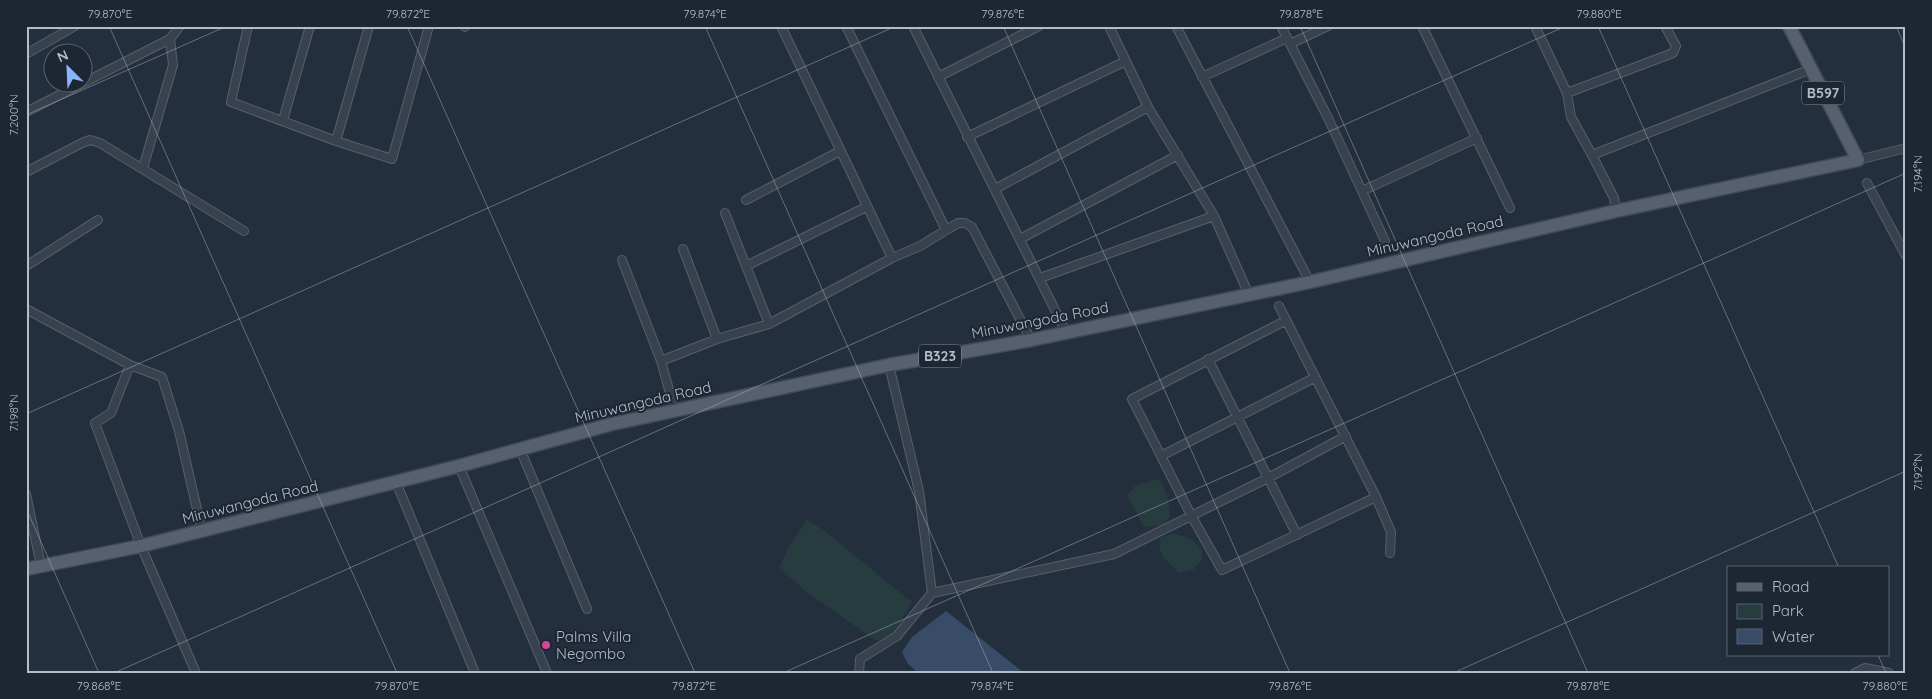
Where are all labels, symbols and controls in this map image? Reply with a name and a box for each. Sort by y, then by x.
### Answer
text: 79.870°E [88,6,133,21]
text: 79.872°E [386,6,430,21]
text: 79.874°E [683,6,727,21]
text: 79.876°E [981,6,1025,21]
text: 79.878°E [1279,6,1323,21]
text: 79.880°E [1576,6,1622,21]
north arrow [42,42,92,92]
text: N [54,46,71,66]
road number: B597 [1802,82,1844,105]
text: 7.200°N [6,94,21,136]
text: 7.194°N [1910,155,1925,193]
street label: Minuwangoda Road [1365,211,1505,261]
street label: Minuwangoda Road [970,297,1110,343]
road number: B323 [919,344,961,368]
street label: Minuwangoda Road [573,377,713,427]
text: 7.198°N [6,394,21,432]
text: 7.192°N [1910,453,1925,491]
street label: Minuwangoda Road [180,476,320,528]
legend [1727,566,1890,656]
text: Road [1772,577,1809,596]
text: Park [1772,601,1804,620]
place label: Palms Villa Negombo [556,627,631,663]
text: Water [1772,627,1815,646]
marker: Palms Villa Negombo [540,639,552,651]
text: 79.868°E [77,678,122,693]
text: 79.870°E [375,678,420,693]
text: 79.872°E [672,678,716,693]
text: 79.874°E [970,678,1014,693]
text: 79.876°E [1268,678,1312,693]
text: 79.878°E [1566,678,1610,693]
text: 79.880°E [1862,678,1908,693]

